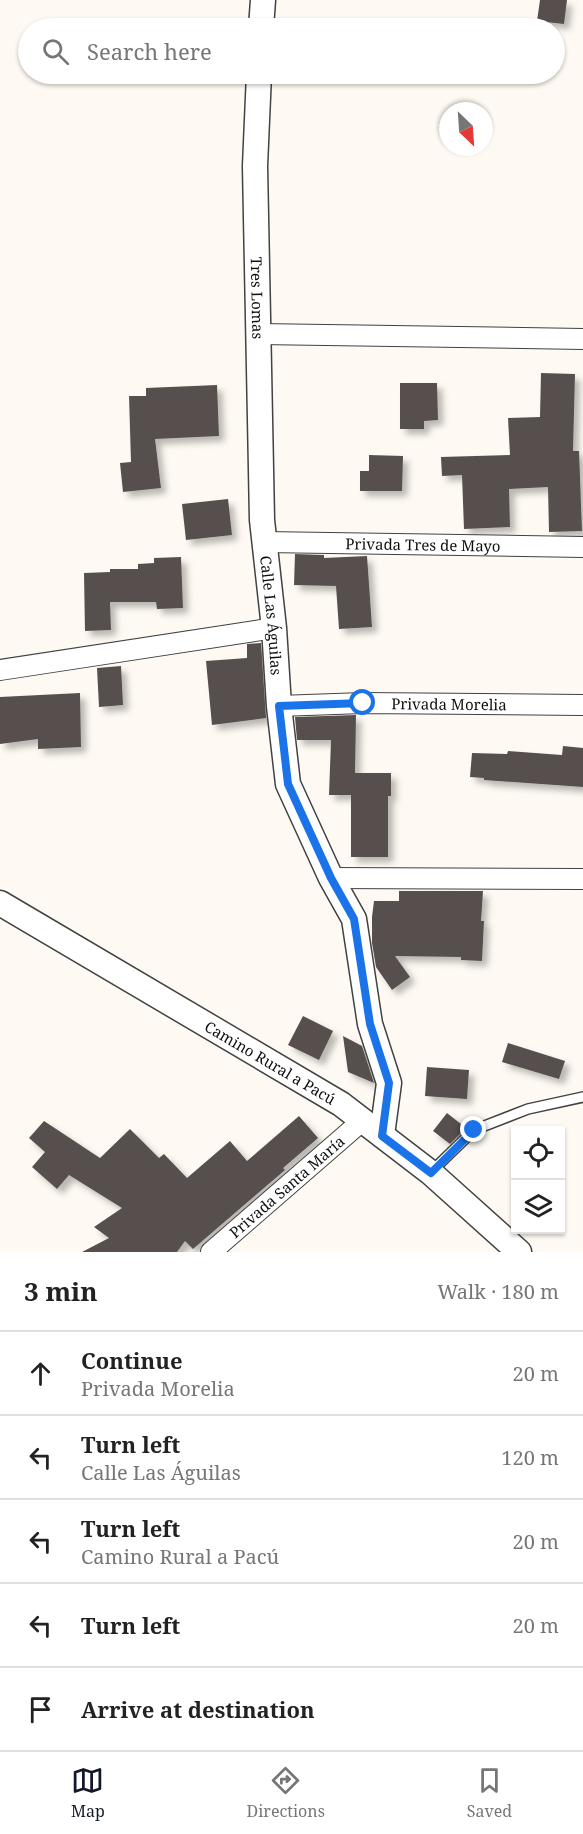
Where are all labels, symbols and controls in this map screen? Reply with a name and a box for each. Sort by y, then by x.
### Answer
search box [18,18,565,84]
icon: search [39,35,72,68]
text: Search here [87,36,212,66]
north arrow [439,102,493,156]
street label: Tres Lomas [247,256,268,340]
street label: Privada Tres de Mayo [345,533,501,556]
street label: Calle Las Águilas [256,555,287,676]
route start [349,689,375,715]
street label: Privada Morelia [391,693,507,714]
street label: Camino Rural a Pacú [201,1016,340,1109]
route end [460,1116,486,1142]
map controls [511,1126,565,1234]
button: locate [511,1126,565,1180]
street label: Privada Santa María [225,1131,348,1242]
button: layers [511,1180,565,1234]
text: 3 min [24,1273,98,1309]
text: Walk · 180 m [437,1278,559,1305]
text: Continue [81,1345,183,1375]
icon: ahead [24,1357,57,1390]
text: 20 m [513,1360,559,1387]
text: Privada Morelia [81,1375,235,1402]
text: Turn left [81,1429,180,1459]
icon: left [24,1441,57,1474]
text: 120 m [501,1444,559,1471]
text: Calle Las Águilas [81,1459,241,1486]
text: Turn left [81,1513,180,1543]
icon: left [24,1525,57,1558]
text: 20 m [513,1528,559,1555]
text: Camino Rural a Pacú [81,1543,279,1570]
icon: left [24,1609,57,1642]
text: Turn left [81,1610,180,1640]
text: 20 m [513,1612,559,1639]
icon: arrive [24,1693,57,1726]
text: Arrive at destination [81,1694,315,1724]
tab: Map [71,1764,105,1822]
tab: Directions [247,1764,325,1822]
tab: Saved [467,1764,512,1822]

